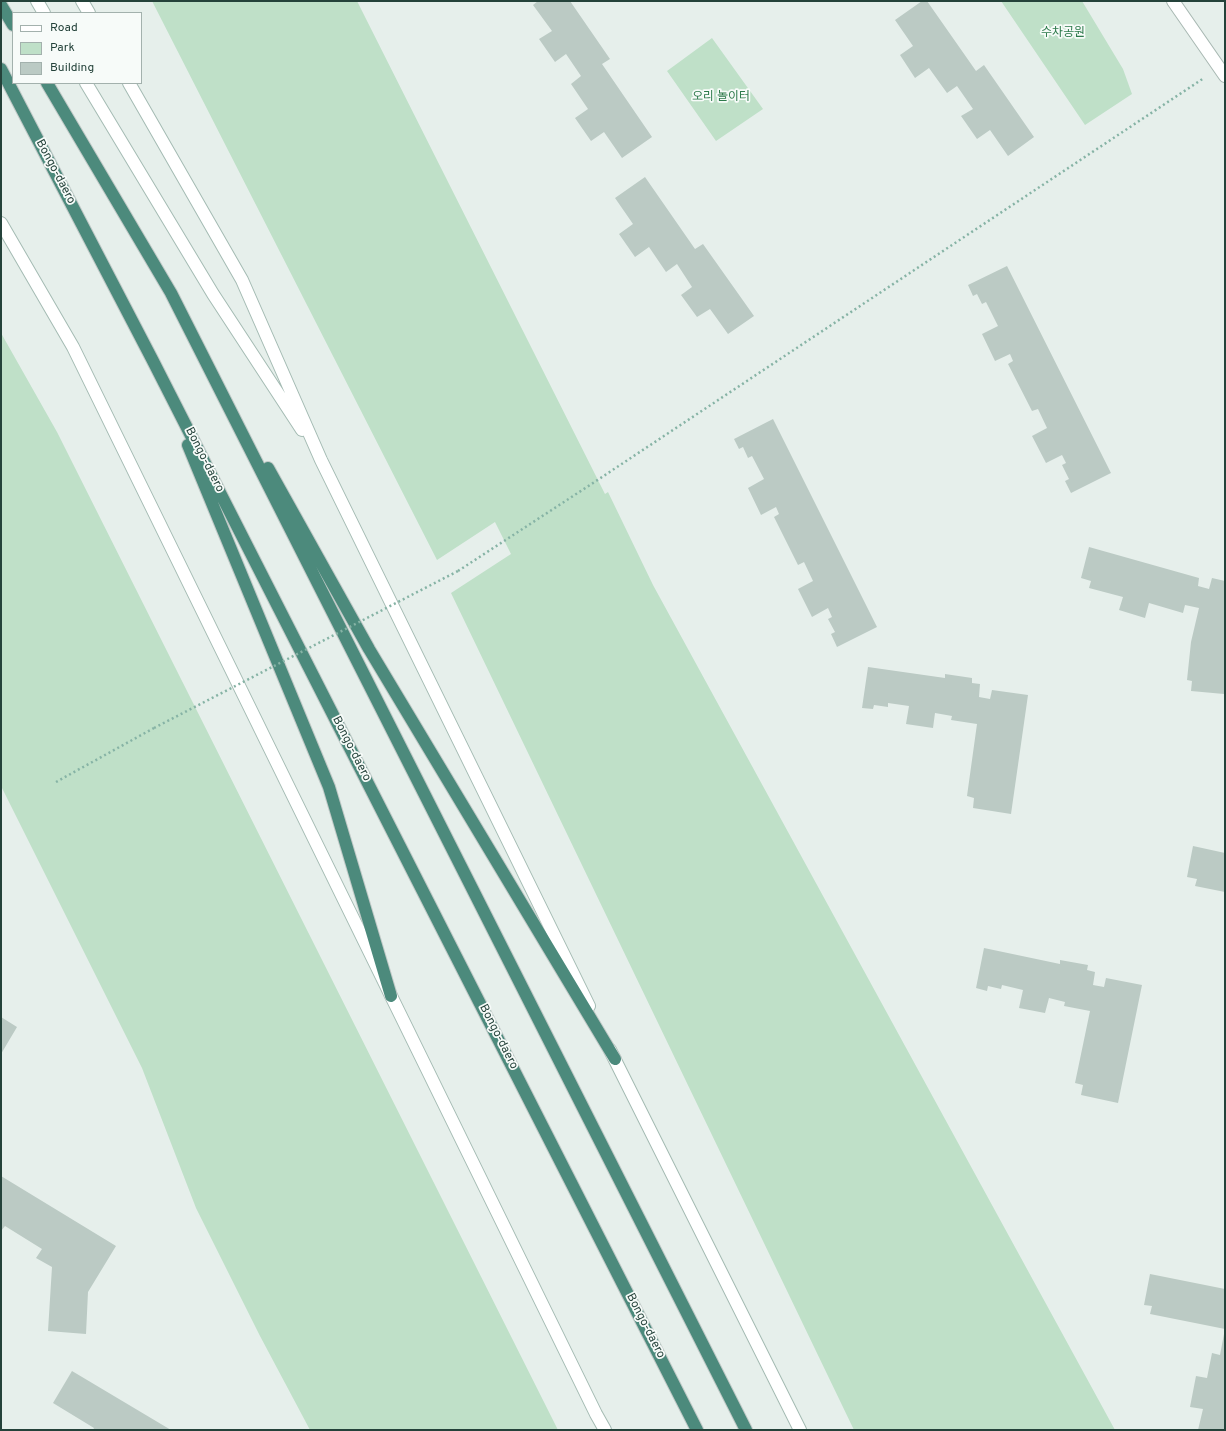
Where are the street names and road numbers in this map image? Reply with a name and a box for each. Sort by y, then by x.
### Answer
street label: Bongo-daero [32,137,78,207]
street label: Bongo-daero [182,425,226,495]
street label: Bongo-daero [329,714,373,784]
street label: Bongo-daero [476,1002,520,1072]
street label: Bongo-daero [623,1291,667,1361]

